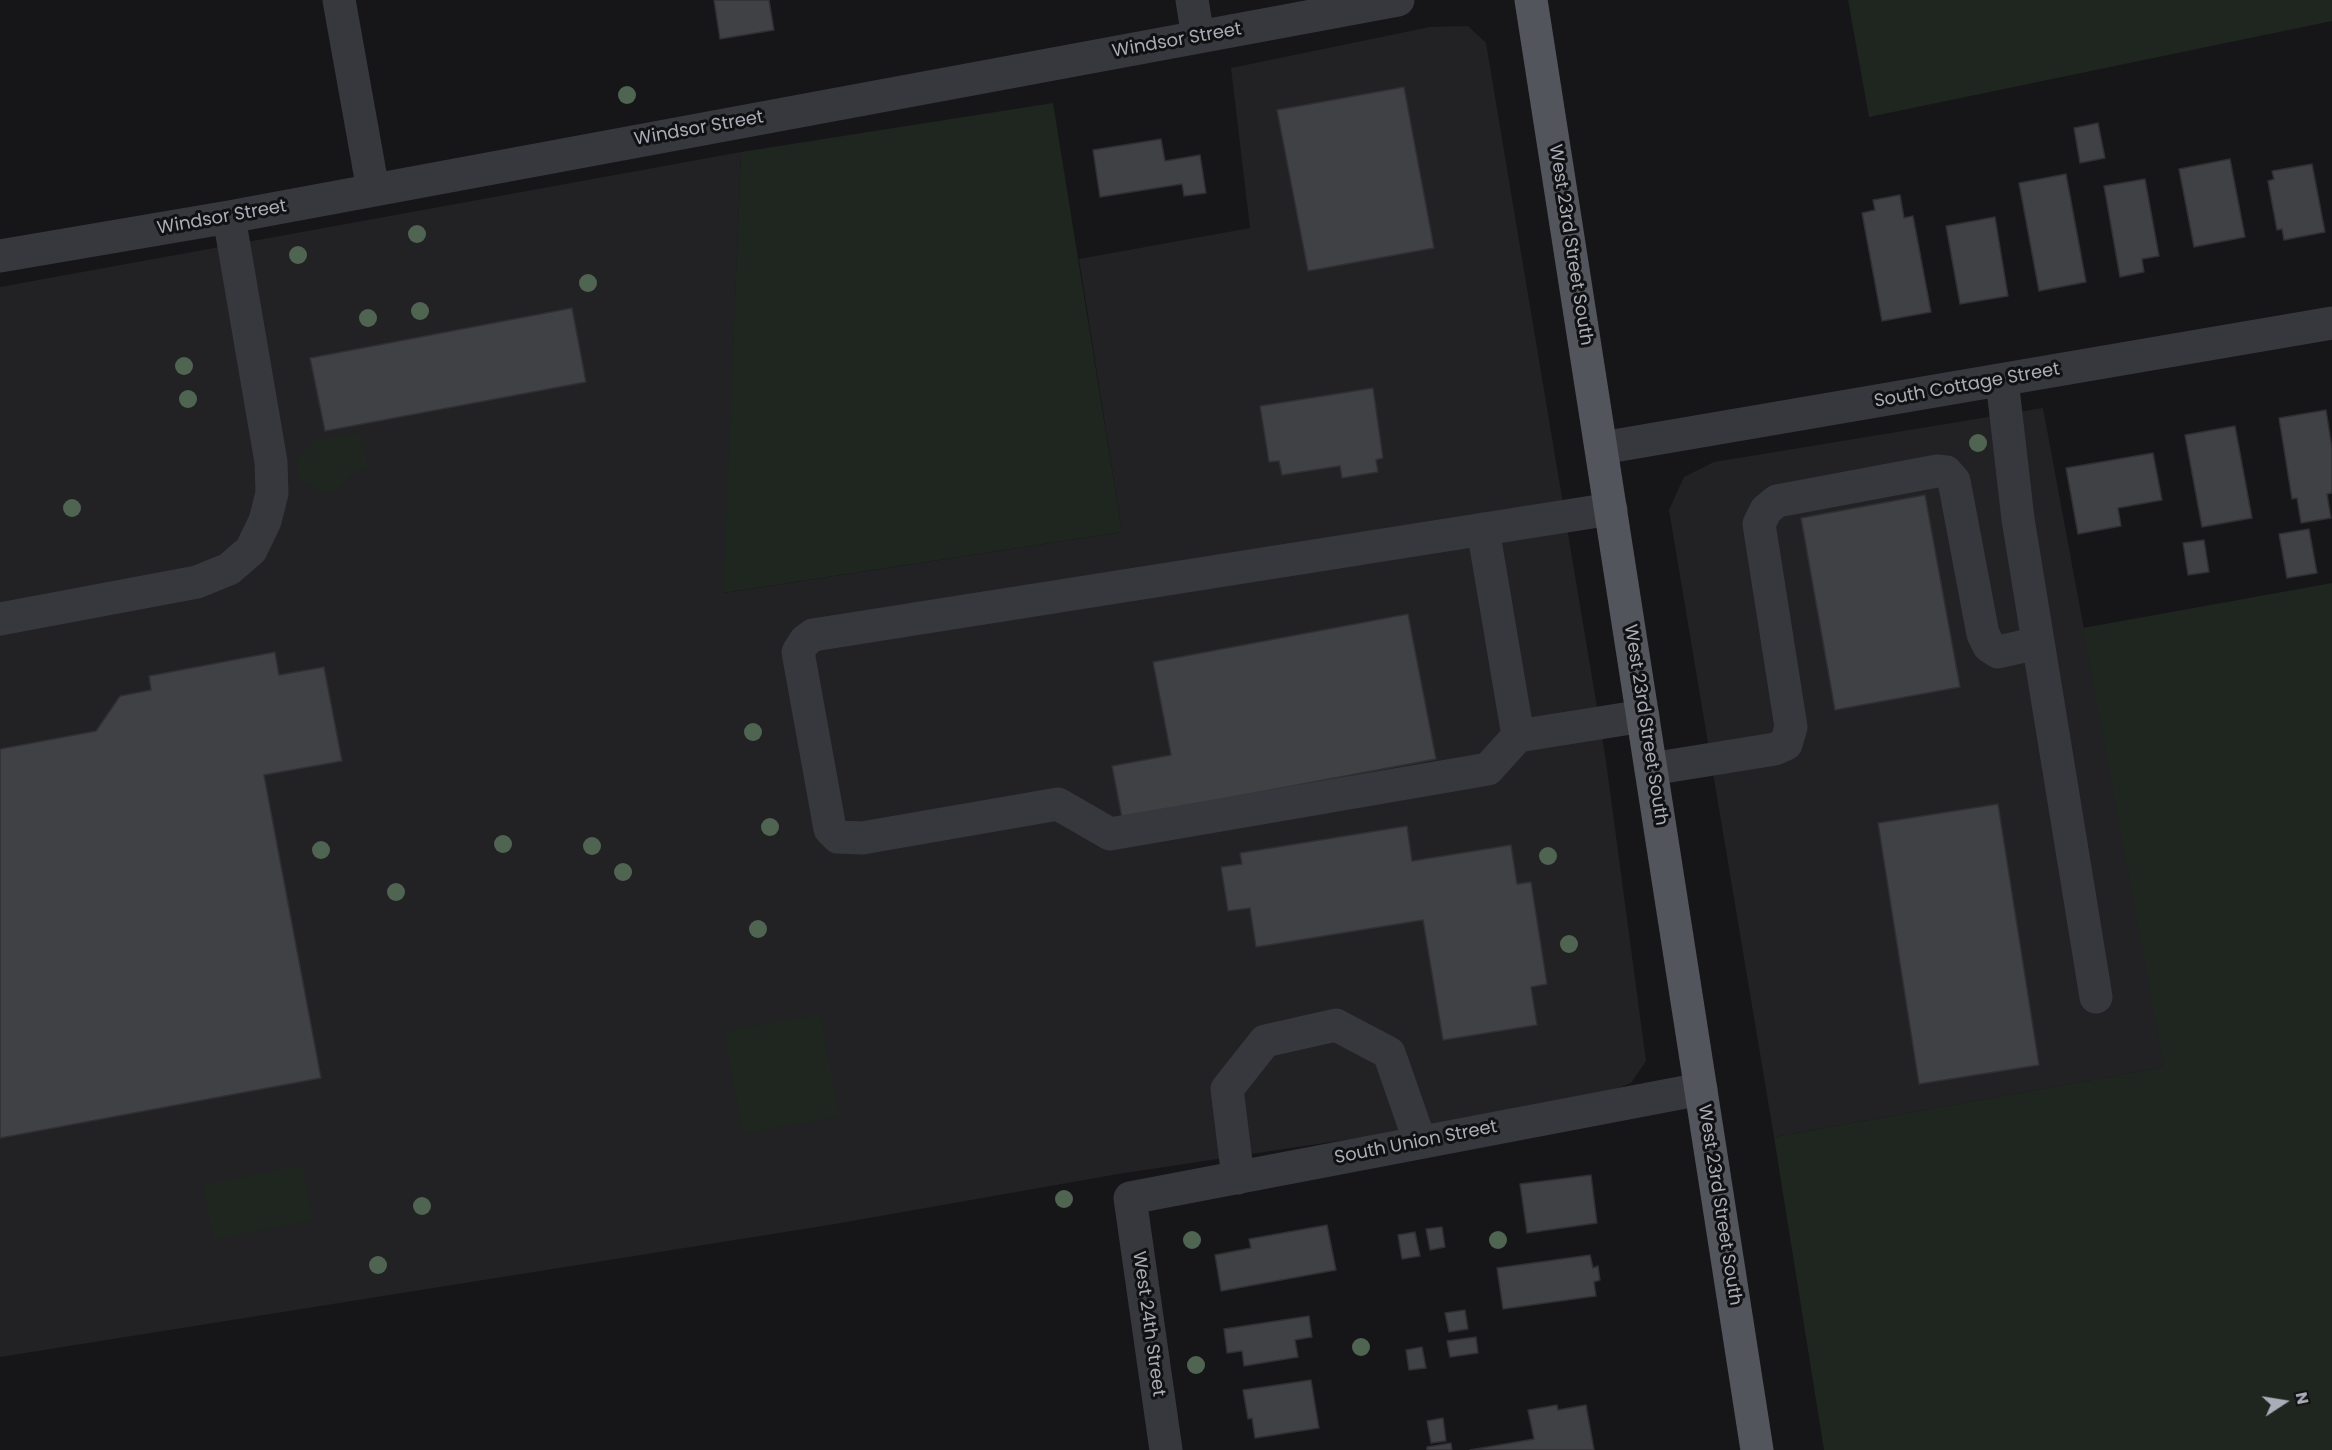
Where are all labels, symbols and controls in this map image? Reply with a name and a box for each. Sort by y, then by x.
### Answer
street label: Windsor Street [1111,19,1243,63]
street label: Windsor Street [633,107,765,151]
street label: West 23rd Street South [1543,143,1597,347]
street label: Windsor Street [156,196,288,240]
street label: South Cottage Street [1873,359,2061,413]
street label: West 23rd Street South [1618,623,1672,827]
street label: West 23rd Street South [1692,1103,1746,1307]
street label: South Union Street [1333,1117,1499,1169]
street label: West 24th Street [1127,1250,1169,1398]
north arrow [2254,1372,2314,1432]
text: N [2290,1390,2315,1406]

